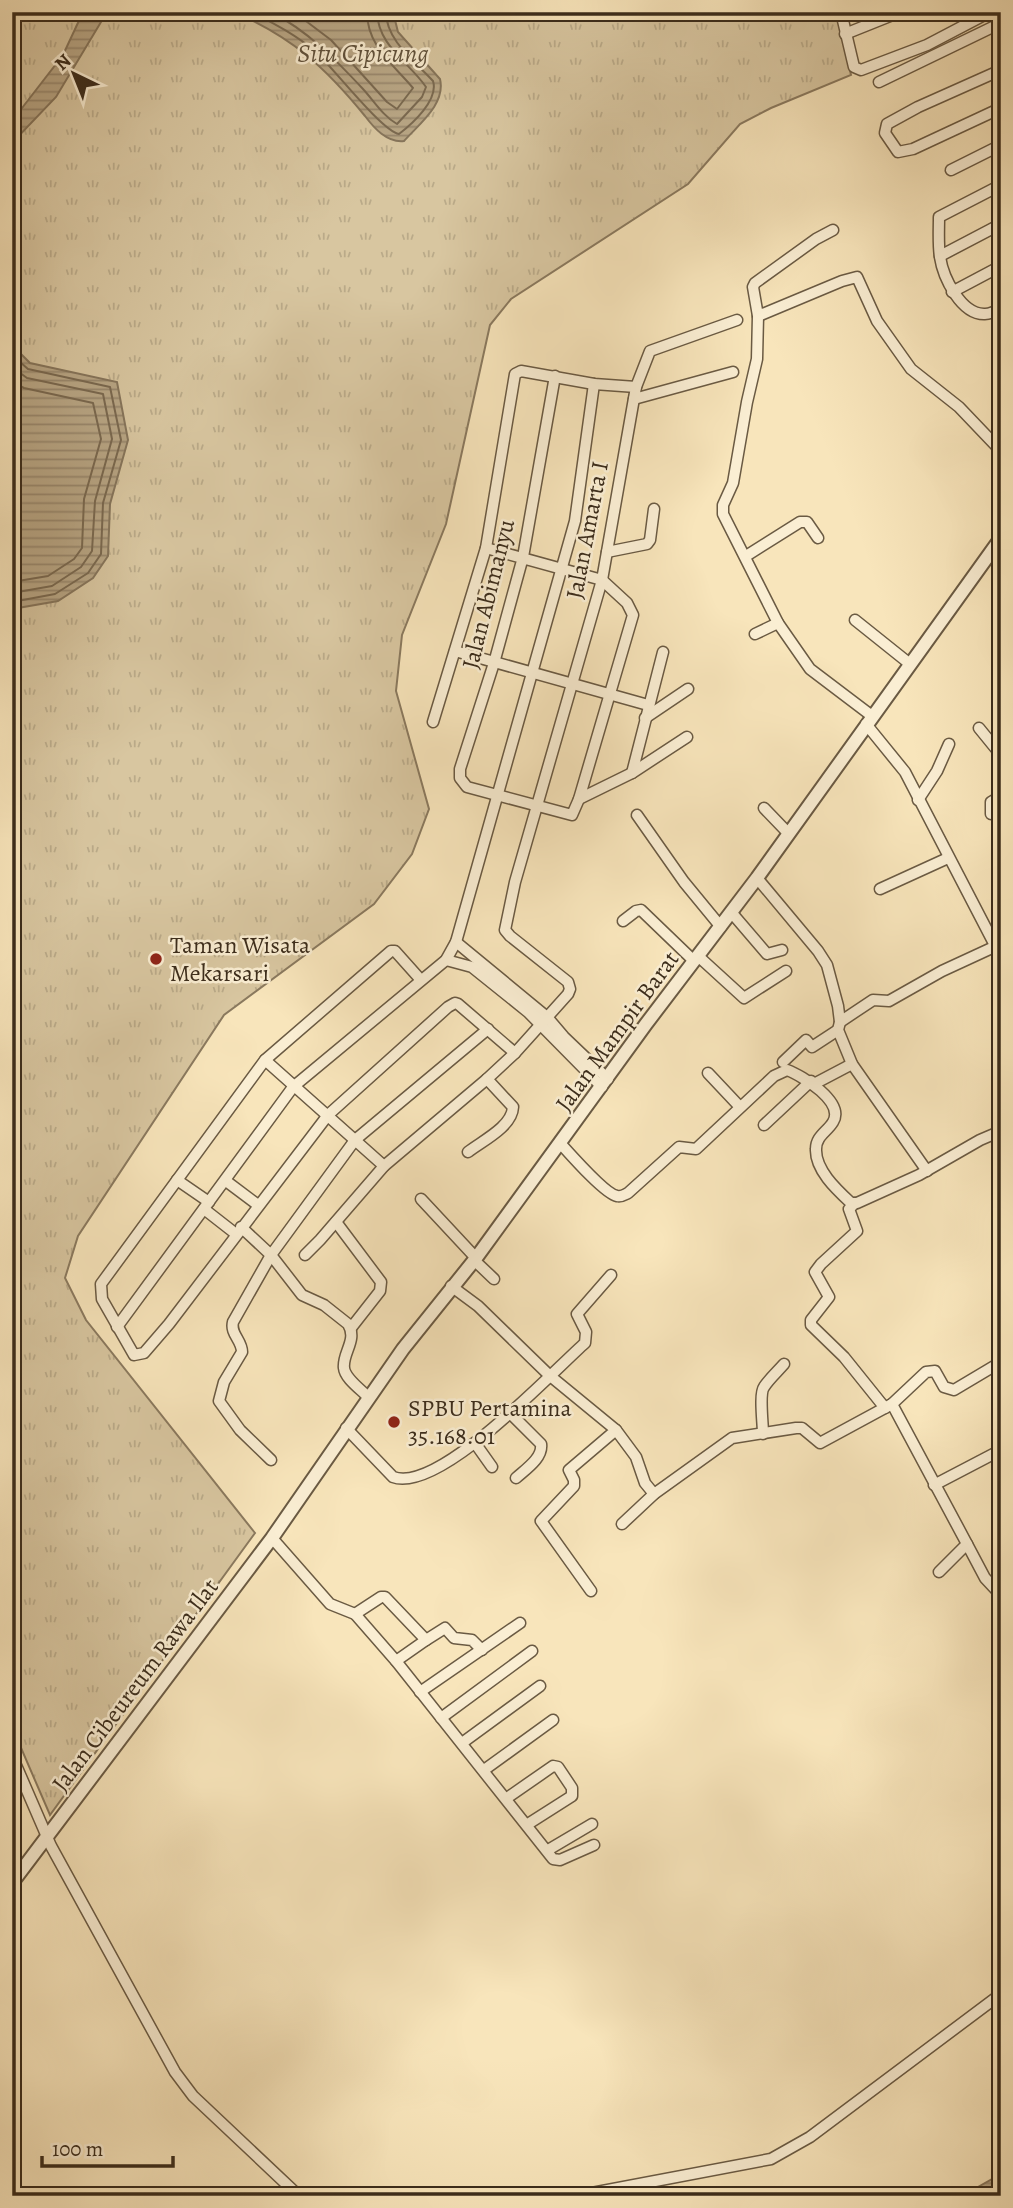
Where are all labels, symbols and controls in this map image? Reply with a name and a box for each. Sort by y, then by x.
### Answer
water label: Situ Cipicung [297,36,429,71]
north arrow [38,38,108,108]
text: N [49,48,77,77]
street label: Jalan Amarta I [558,458,616,602]
street label: Jalan Abimanyu [454,516,522,672]
place label: Taman Wisata Mekarsari [170,929,311,989]
street label: Jalan Mampir Barat [548,944,686,1118]
marker: Taman Wisata Mekarsari [148,951,164,967]
place label: SPBU Pertamina 35.168.01 [408,1392,572,1452]
marker: SPBU Pertamina 35.168.01 [386,1414,402,1430]
street label: Jalan Cibeureum Rawa Ilat [44,1572,226,1798]
scale bar [42,2124,173,2168]
text: 100 m [52,2135,103,2163]

